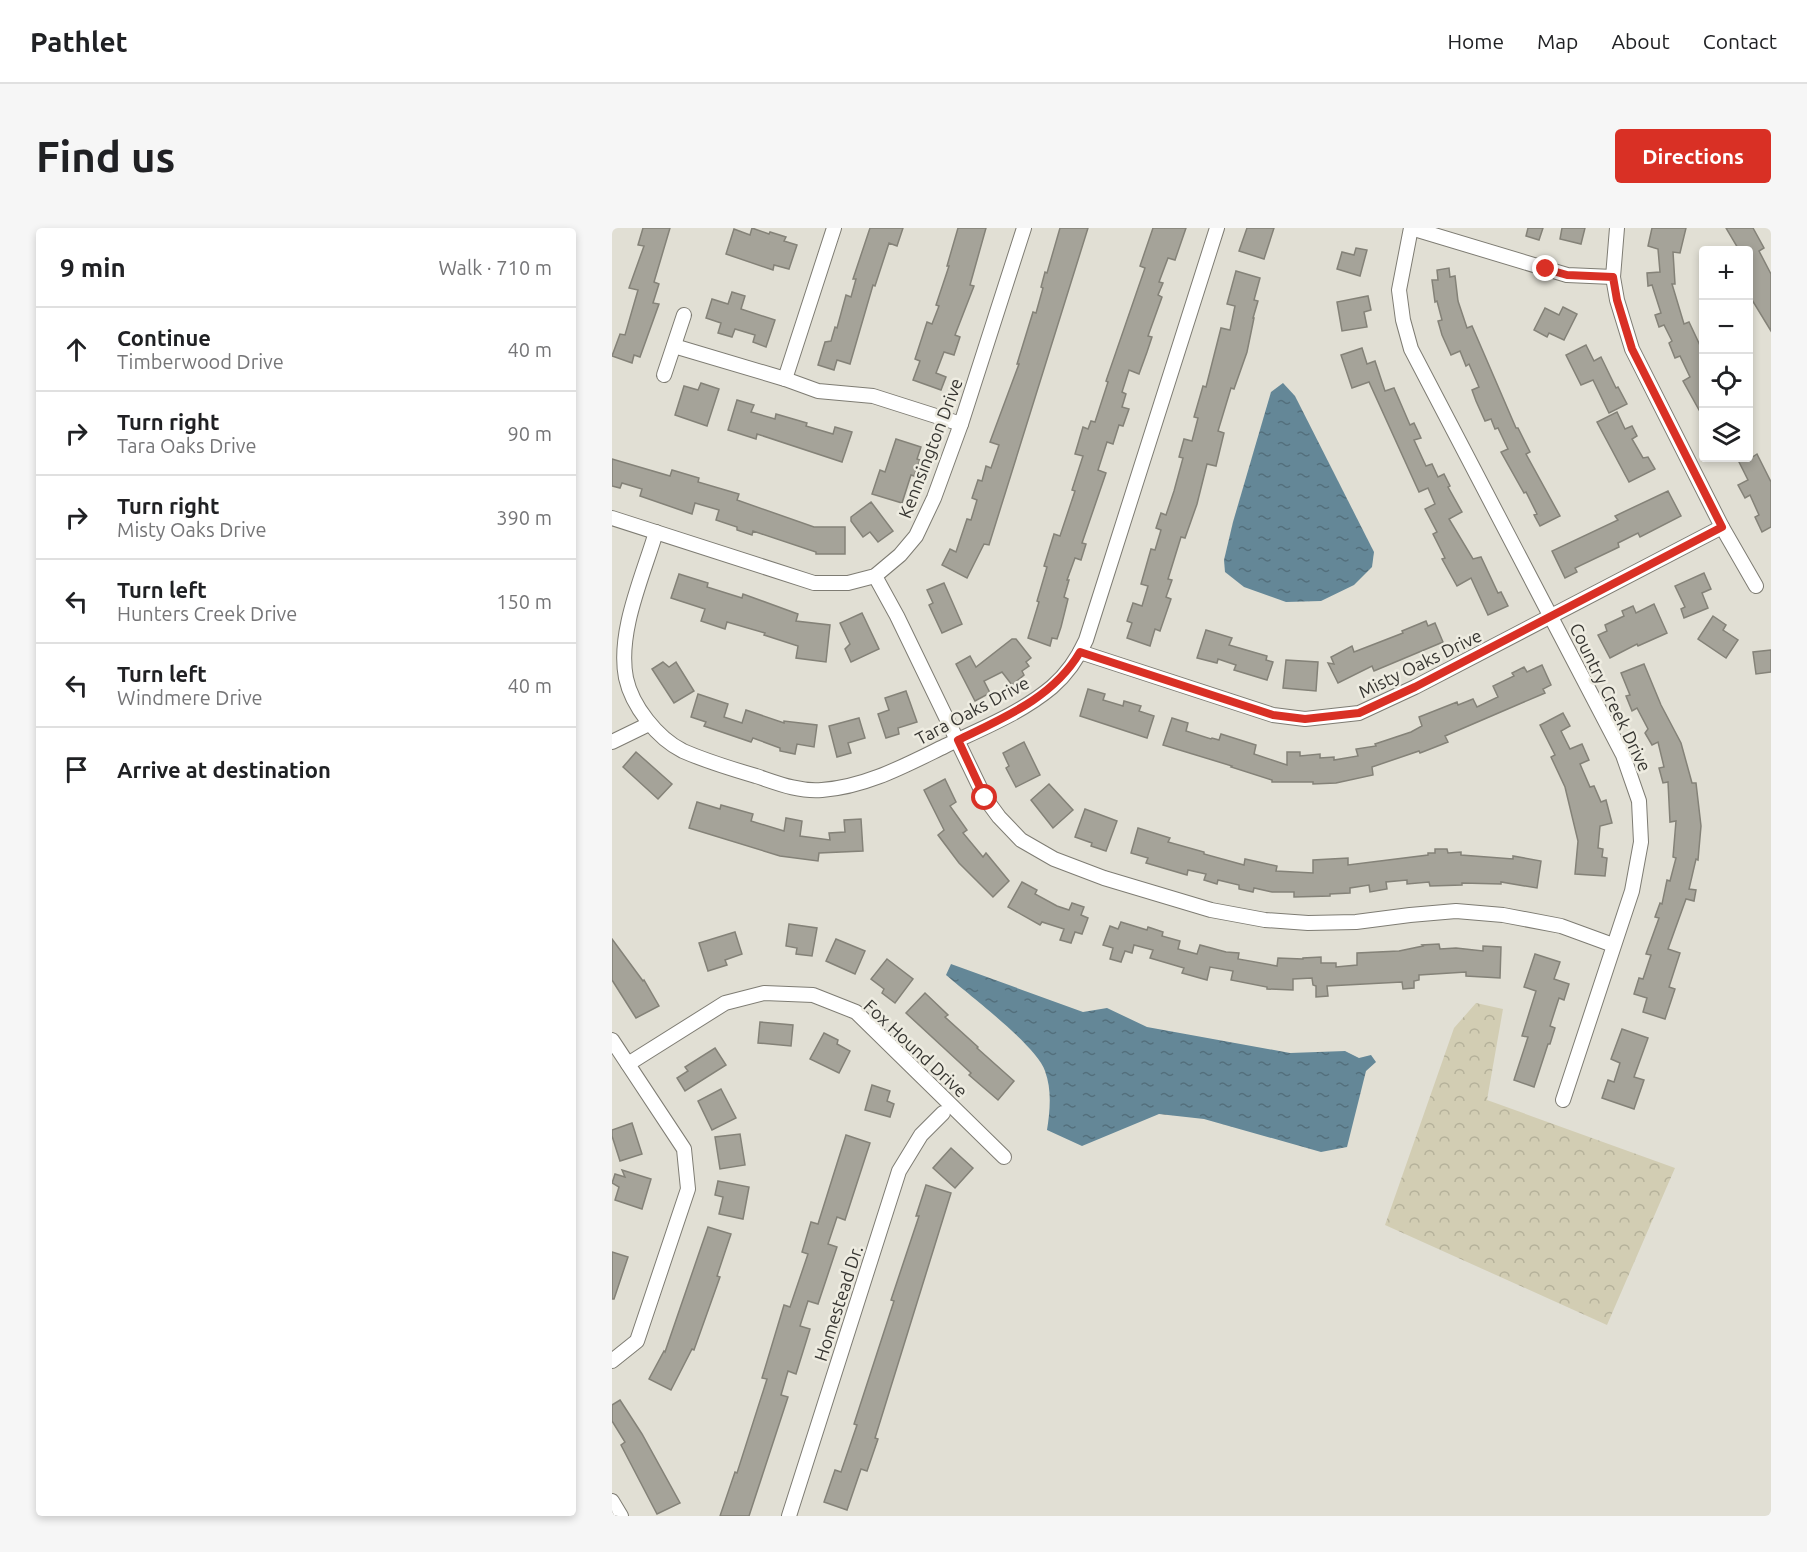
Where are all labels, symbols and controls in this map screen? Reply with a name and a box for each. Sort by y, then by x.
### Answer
text: Pathlet [30,26,128,57]
text: Home [1447,29,1504,53]
text: Map [1537,29,1578,53]
text: About [1611,29,1670,53]
text: Contact [1703,29,1777,53]
button: Directions [1615,129,1771,183]
text: Find us [36,133,175,180]
map controls [1699,246,1753,462]
button: + [1699,246,1753,300]
text: 9 min [60,253,126,282]
route end [1532,255,1558,281]
text: Walk · 710 m [439,256,552,279]
button: − [1699,300,1753,354]
text: Continue [117,325,211,350]
icon: ahead [60,333,93,366]
text: 40 m [508,338,552,361]
text: Timberwood Drive [117,350,284,373]
button: locate [1699,354,1753,408]
street label: Kennsington Drive [894,375,966,521]
button: layers [1699,408,1753,462]
text: Turn right [117,409,219,434]
icon: right [60,417,93,450]
text: 90 m [508,422,552,445]
text: Tara Oaks Drive [117,434,256,457]
text: Turn right [117,493,219,518]
icon: right [60,501,93,534]
text: 390 m [496,506,552,529]
text: Misty Oaks Drive [117,518,266,541]
text: Turn left [117,577,207,602]
icon: left [60,585,93,618]
text: 150 m [496,590,552,613]
text: Hunters Creek Drive [117,602,297,625]
street label: Country Creek Drive [1566,620,1656,774]
street label: Misty Oaks Drive [1355,625,1485,701]
text: Turn left [117,661,207,686]
icon: left [60,669,93,702]
street label: Tara Oaks Drive [912,672,1032,748]
text: 40 m [508,674,552,697]
text: Windmere Drive [117,686,263,709]
icon: arrive [60,753,93,786]
text: Arrive at destination [117,757,331,782]
route start [971,784,997,810]
street label: Fox Hound Drive [860,995,972,1101]
street label: Homestead Dr. [810,1243,866,1363]

